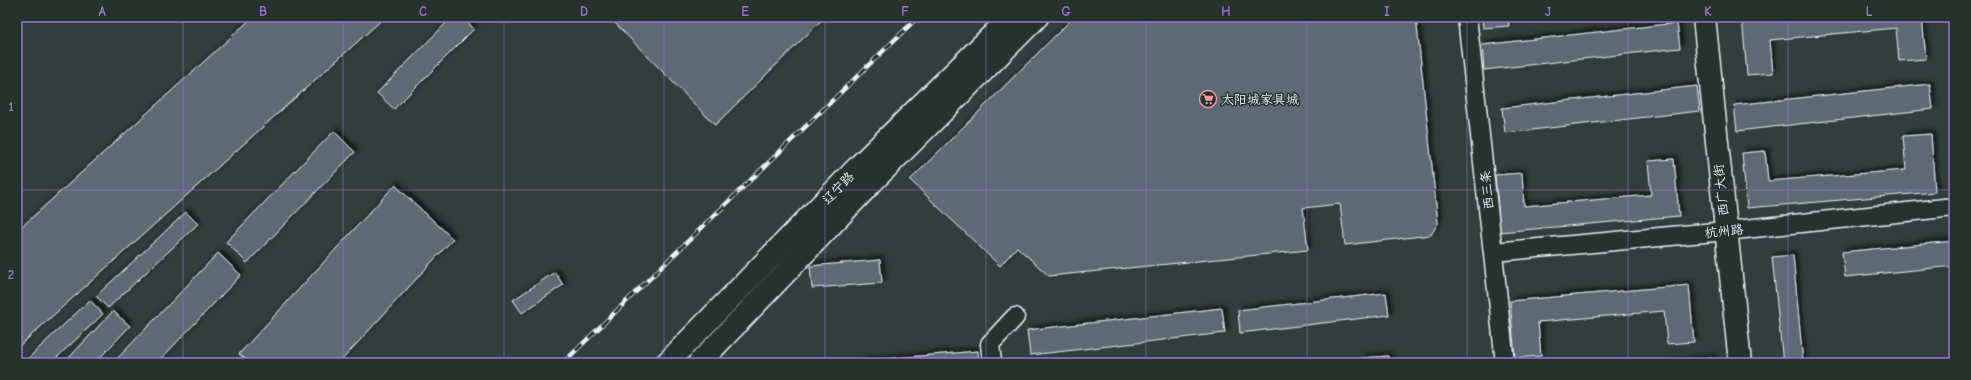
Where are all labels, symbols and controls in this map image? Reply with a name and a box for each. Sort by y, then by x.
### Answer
text: A [98,4,106,19]
text: B [259,4,267,19]
text: C [419,4,427,19]
text: D [580,4,588,19]
text: E [741,4,749,19]
text: F [901,4,909,19]
text: G [1061,4,1071,19]
text: H [1221,4,1231,19]
text: I [1384,4,1390,19]
text: J [1545,4,1551,19]
text: K [1704,4,1712,19]
text: L [1866,4,1873,19]
supermarket icon: 太阳城家具城 [1198,89,1218,109]
place label: 太阳城家具城 [1221,92,1299,107]
text: 1 [8,99,14,114]
street label: 西广大街 [1711,163,1731,217]
street label: 辽宁路 [819,169,857,207]
street label: 西三条 [1478,170,1496,210]
street label: 杭州路 [1704,222,1744,240]
text: 2 [8,267,14,282]

